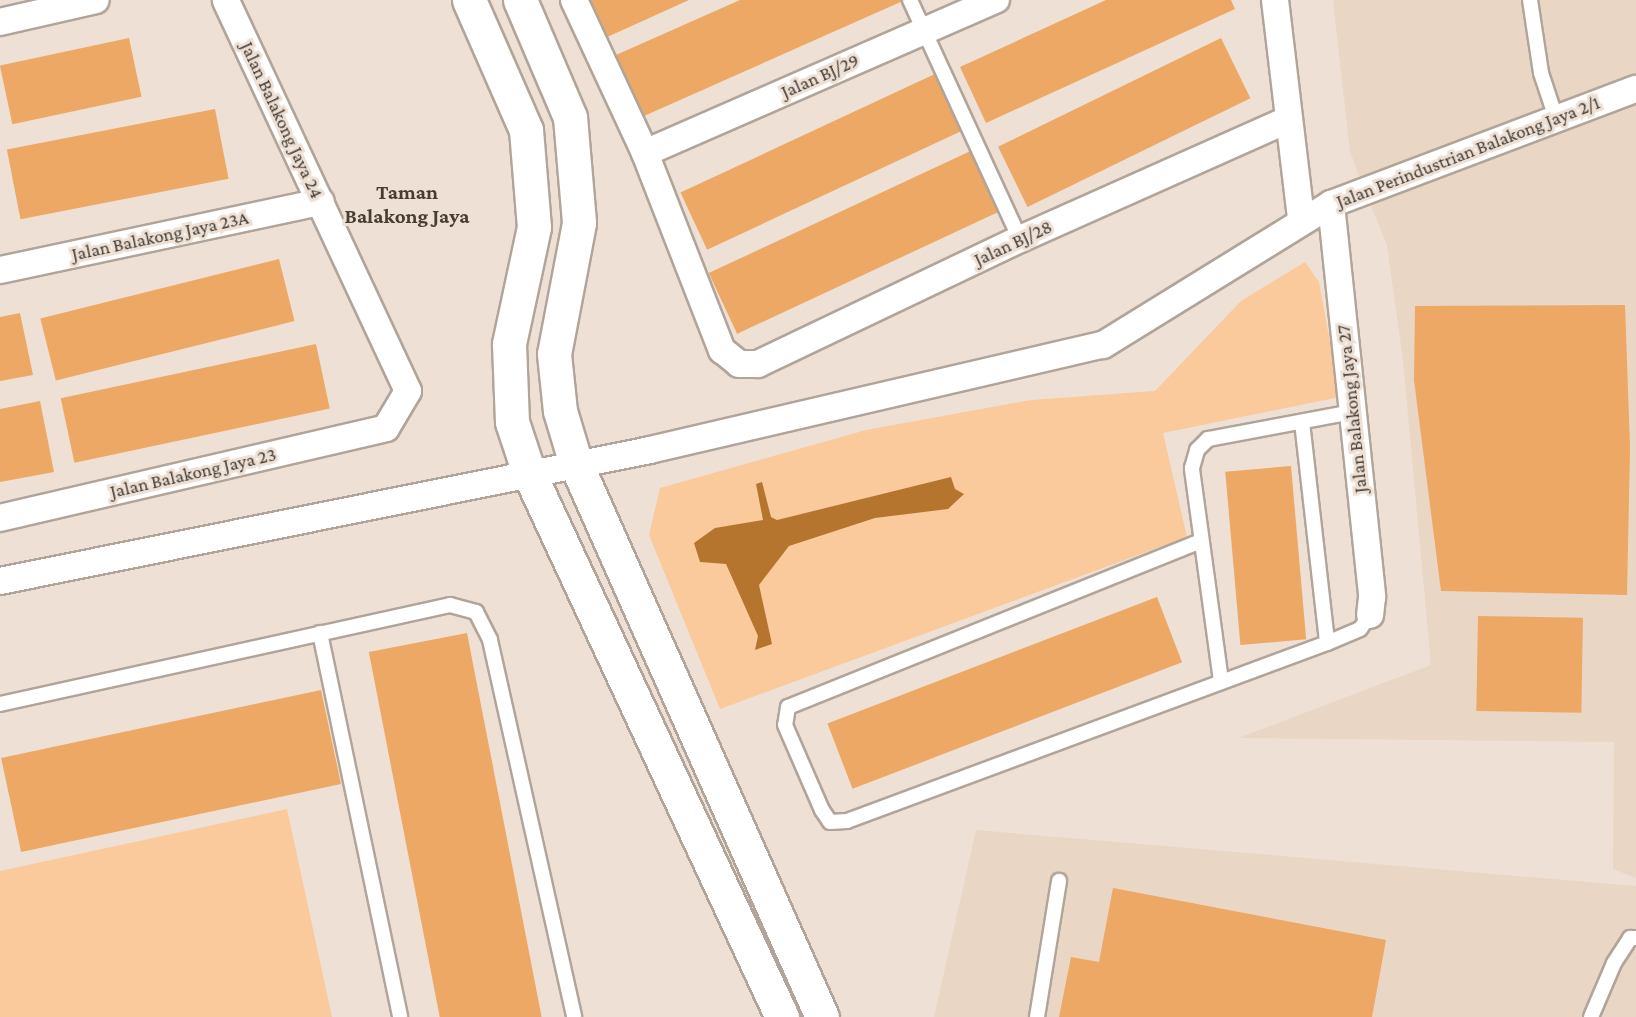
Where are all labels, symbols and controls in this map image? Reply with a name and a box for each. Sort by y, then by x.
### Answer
street label: Jalan Balakong Jaya 24 [236,38,328,202]
street label: Jalan BJ/29 [778,49,862,103]
street label: Jalan Perindustrian Balakong Jaya 2/1 [1333,91,1603,213]
district label: Taman Balakong Jaya [345,179,469,229]
street label: Jalan Balakong Jaya 23A [69,206,251,266]
street label: Jalan BJ/28 [970,215,1056,271]
street label: Jalan Balakong Jaya 27 [1332,324,1372,494]
street label: Jalan Balakong Jaya 23 [108,443,278,503]

